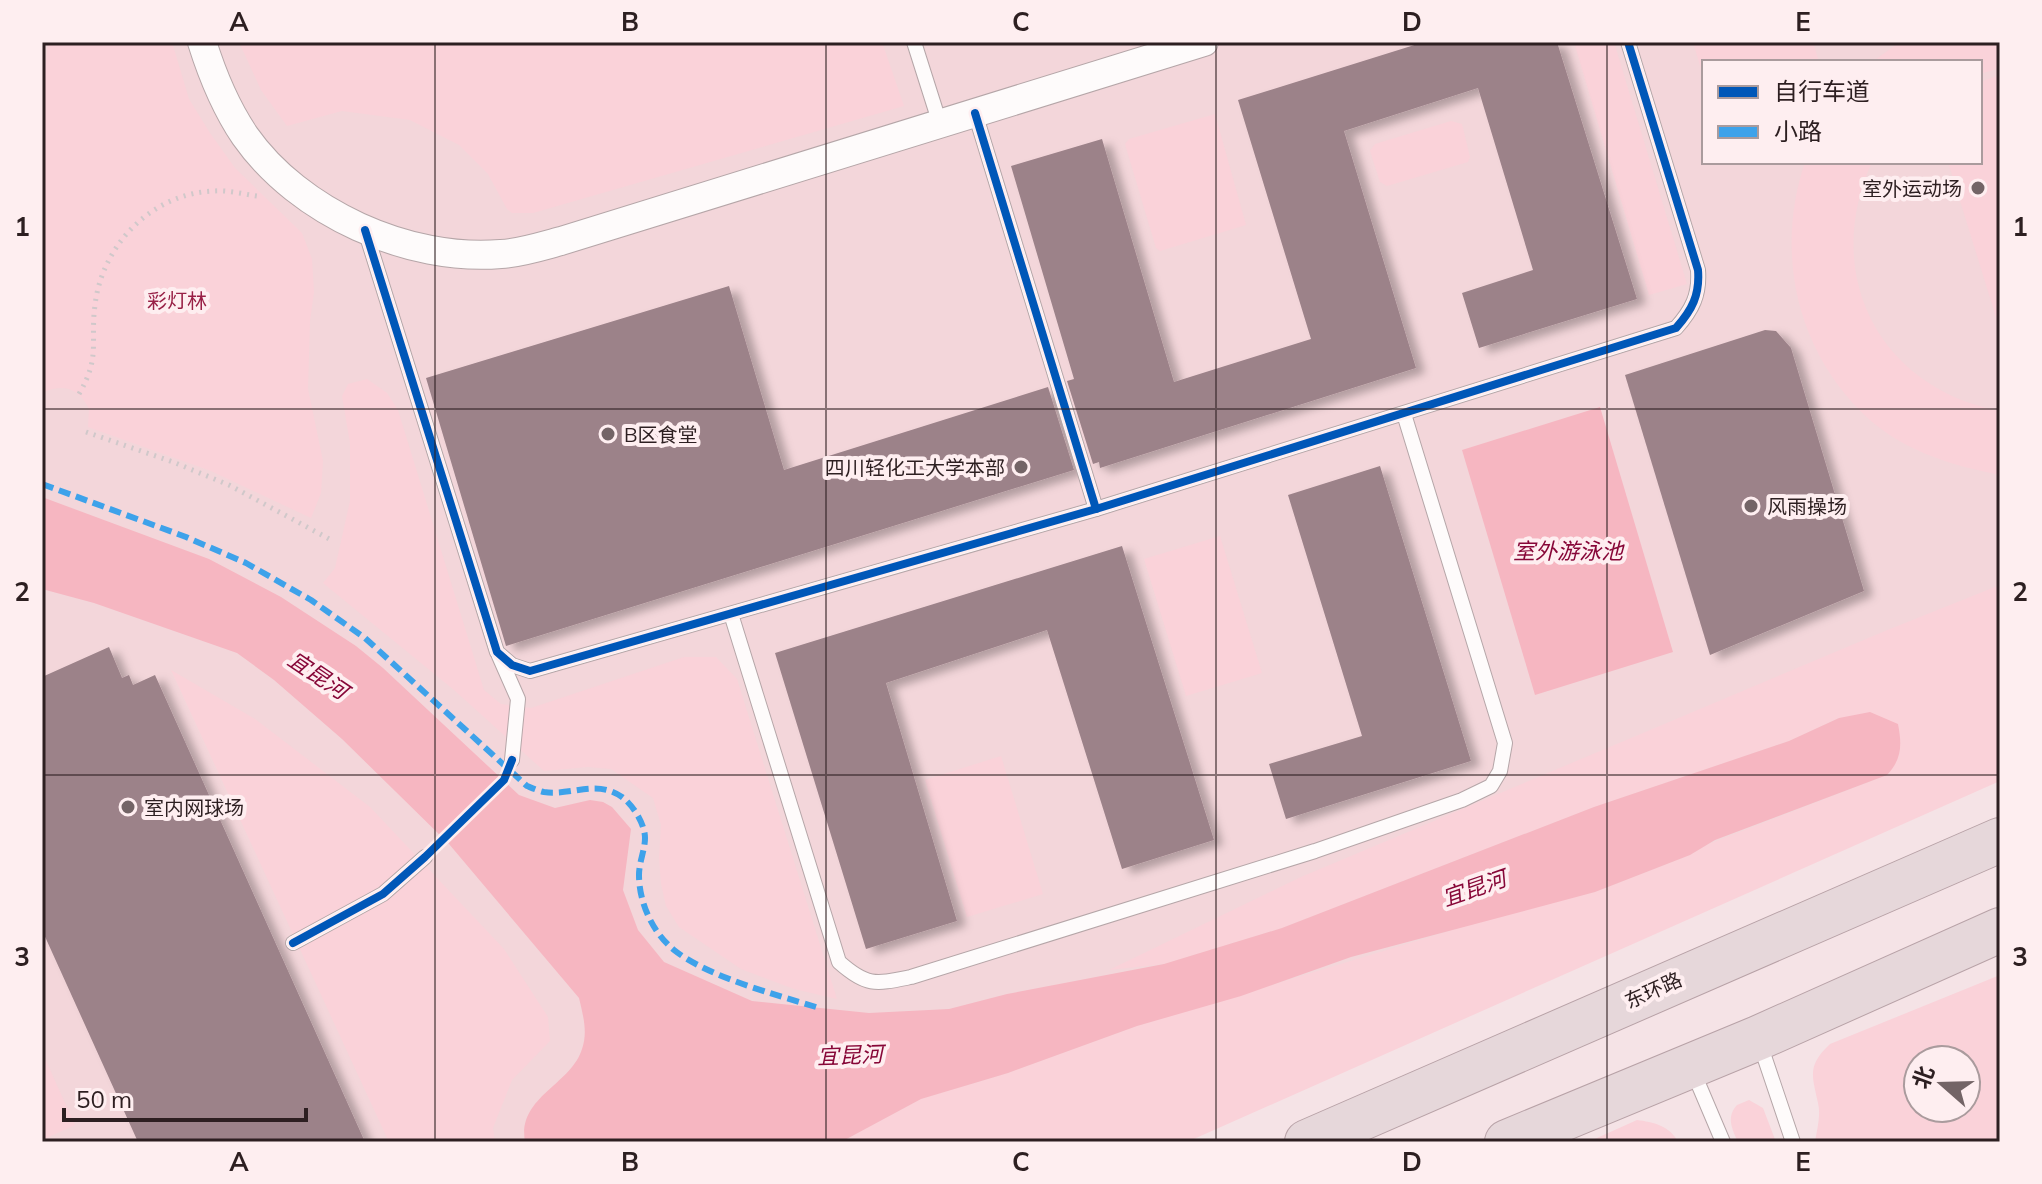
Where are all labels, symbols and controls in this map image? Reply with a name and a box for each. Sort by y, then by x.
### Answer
text: A [229,5,249,38]
text: B [621,5,639,38]
text: C [1012,5,1030,38]
text: D [1402,5,1422,38]
text: E [1795,5,1811,38]
legend [1702,60,1982,164]
text: 自行车道 [1774,76,1870,106]
text: 小路 [1774,116,1822,146]
place label: 室外运动场 [1862,176,1962,201]
marker: 室外运动场 [1969,179,1987,197]
text: 1 [14,210,30,243]
text: 1 [2012,210,2028,243]
park label: 彩灯林 [147,288,207,313]
place label: B区食堂 [624,422,698,447]
marker: B区食堂 [599,425,617,443]
place label: 四川轻化工大学本部 [825,455,1005,480]
marker: 四川轻化工大学本部 [1012,458,1030,476]
place label: 风雨操场 [1767,494,1847,519]
marker: 风雨操场 [1742,497,1760,515]
water label: 室外游泳池 [1513,537,1625,565]
text: 2 [14,575,30,608]
text: 2 [2012,575,2028,608]
water label: 宜昆河 [283,645,356,707]
place label: 室内网球场 [144,795,244,820]
marker: 室内网球场 [119,798,137,816]
water label: 宜昆河 [1438,863,1514,912]
text: 3 [14,940,30,973]
text: 3 [2012,940,2028,973]
street label: 东环路 [1621,966,1685,1014]
water label: 宜昆河 [817,1040,887,1070]
north arrow [1902,1044,1982,1124]
text: 北 [1906,1062,1940,1092]
scale bar [64,1072,306,1122]
text: 50 m [76,1084,132,1114]
text: A [229,1145,249,1178]
text: B [621,1145,639,1178]
text: C [1012,1145,1030,1178]
text: D [1402,1145,1422,1178]
text: E [1795,1145,1811,1178]

